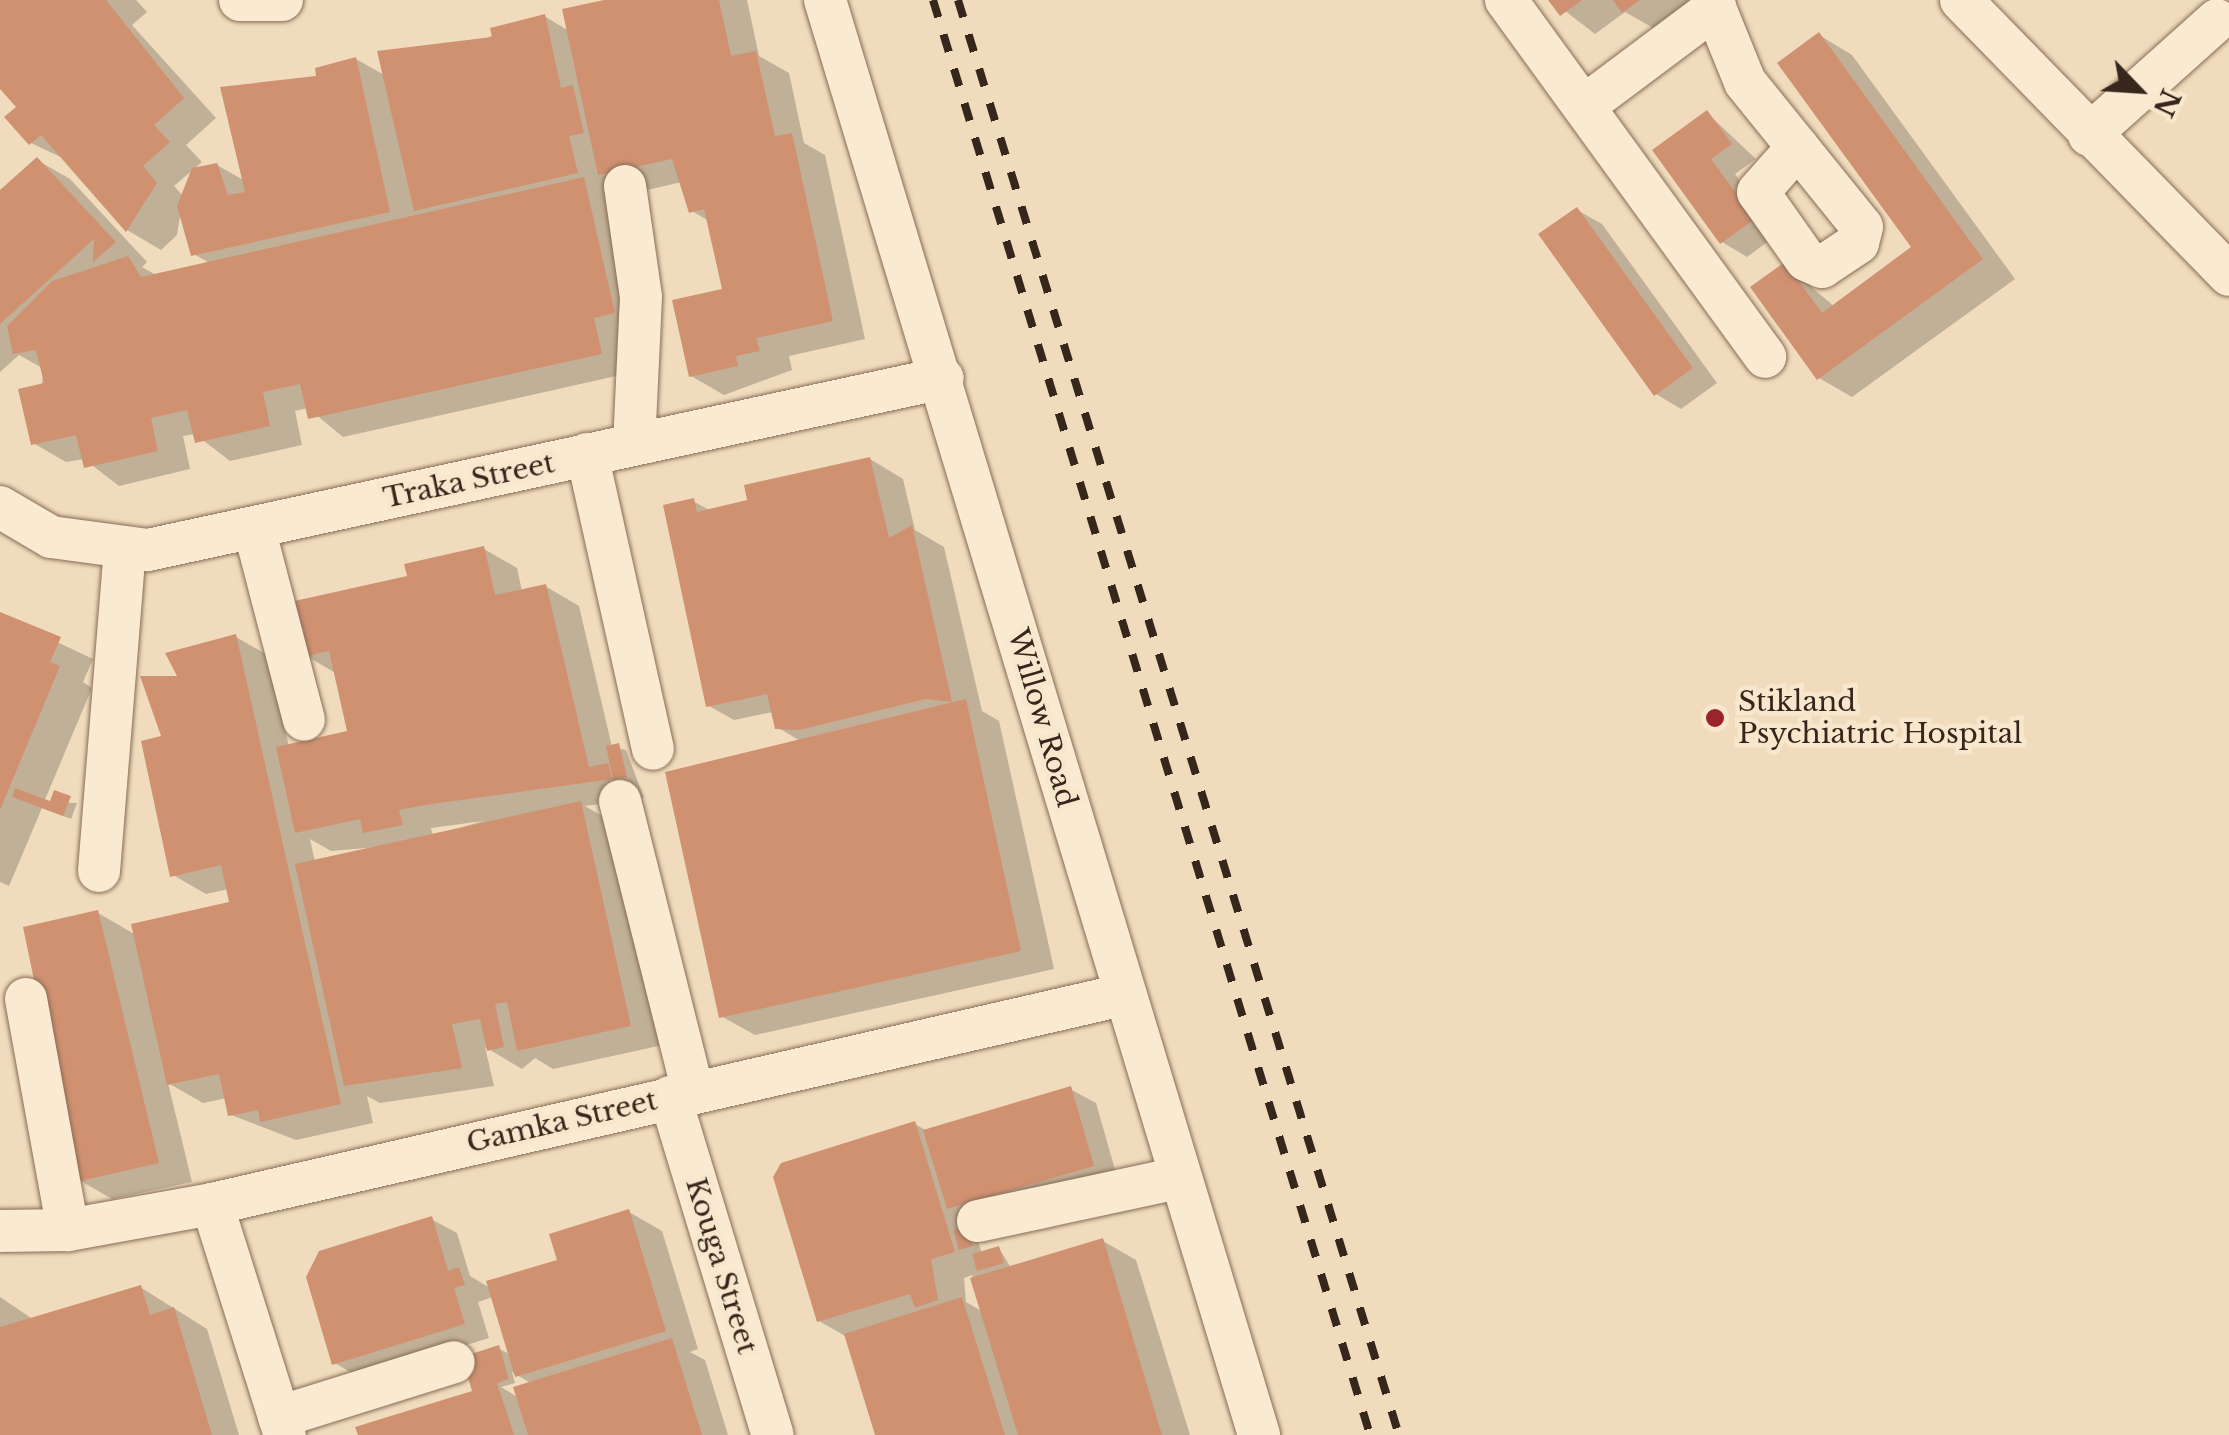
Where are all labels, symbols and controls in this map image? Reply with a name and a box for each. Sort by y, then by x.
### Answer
north arrow [2089,40,2189,140]
text: N [2145,84,2188,122]
street label: Traka Street [380,446,558,516]
street label: Willow Road [1000,625,1084,811]
place label: Stikland Psychiatric Hospital [1738,685,2022,751]
marker: Stikland Psychiatric Hospital [1702,705,1728,731]
street label: Gamka Street [463,1084,661,1160]
street label: Kouga Street [678,1174,764,1358]

